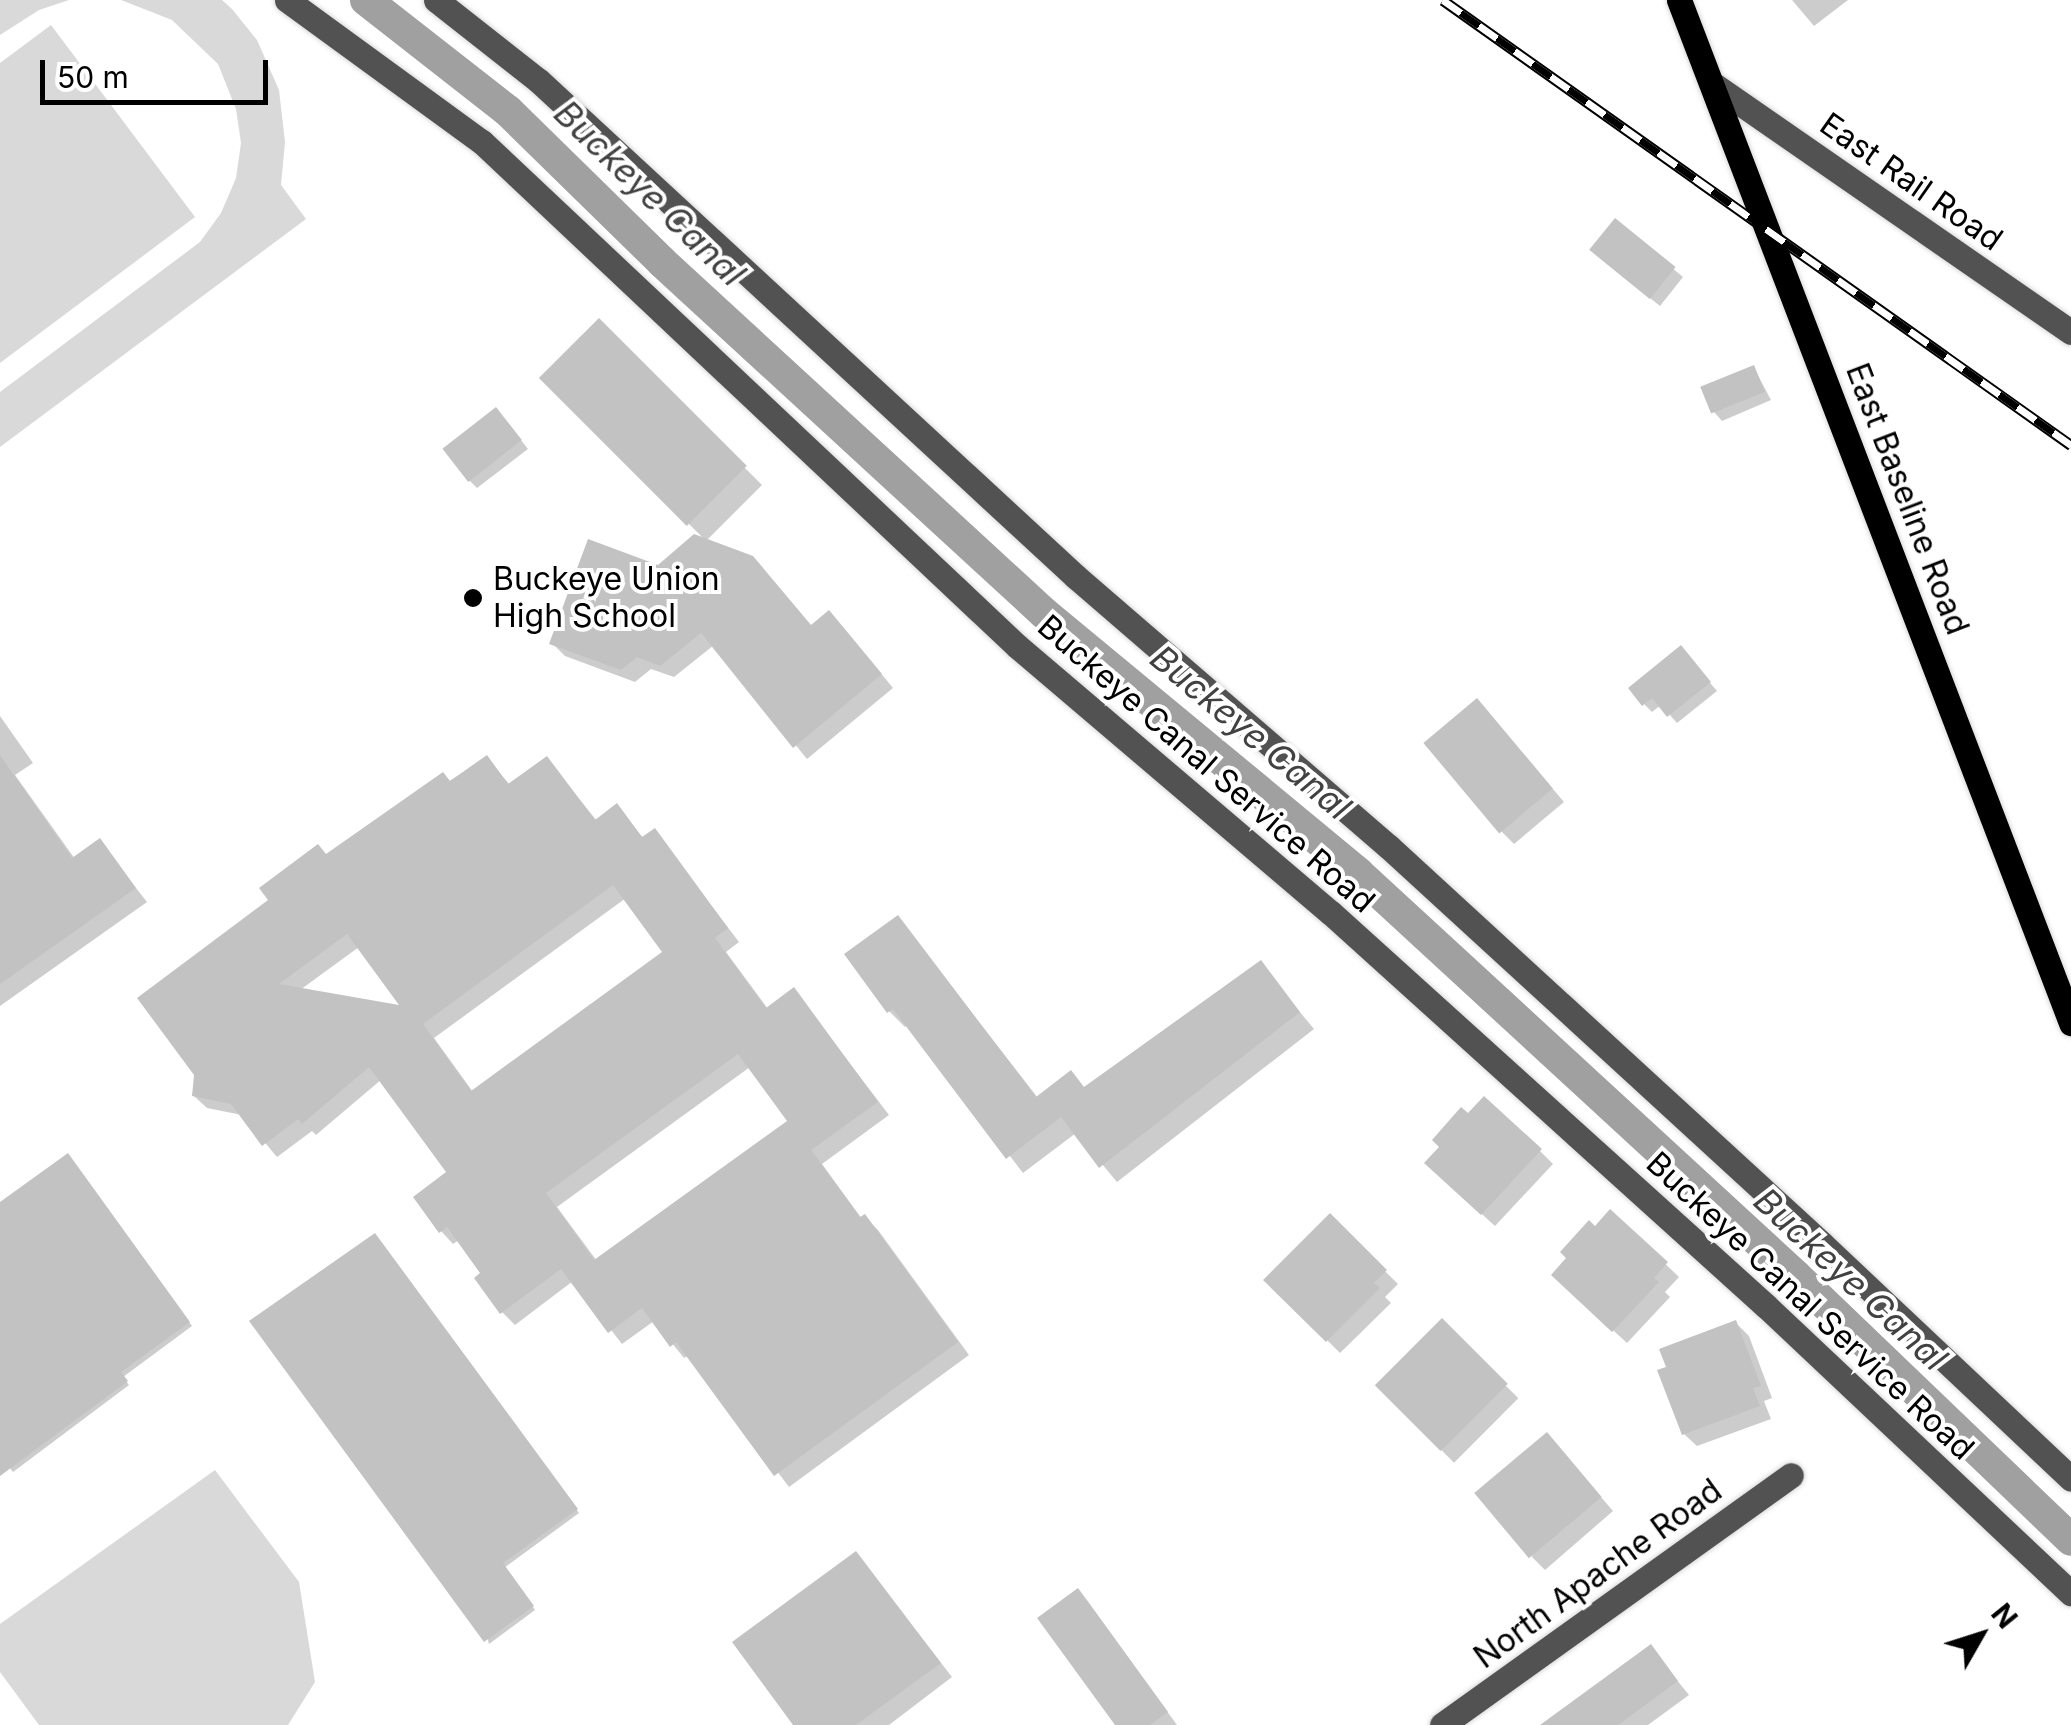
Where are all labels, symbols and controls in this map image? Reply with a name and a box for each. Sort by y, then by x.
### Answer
scale bar [45,40,272,102]
text: 50 m [57,59,129,95]
water label: Buckeye Canal [546,92,754,294]
street label: East Rail Road [1812,105,2010,259]
street label: East Baseline Road [1838,358,1976,640]
place label: Buckeye Union High School [493,561,720,636]
marker: Buckeye Union High School [462,587,484,609]
street label: Buckeye Canal Service Road [1030,607,1382,921]
water label: Buckeye Canal [1142,636,1360,828]
street label: Buckeye Canal Service Road [1638,1144,1982,1468]
water label: Buckeye Canal [1746,1179,1956,1379]
street label: North Apache Road [1467,1471,1729,1677]
north arrow [1931,1585,2031,1685]
text: N [1984,1597,2024,1635]

